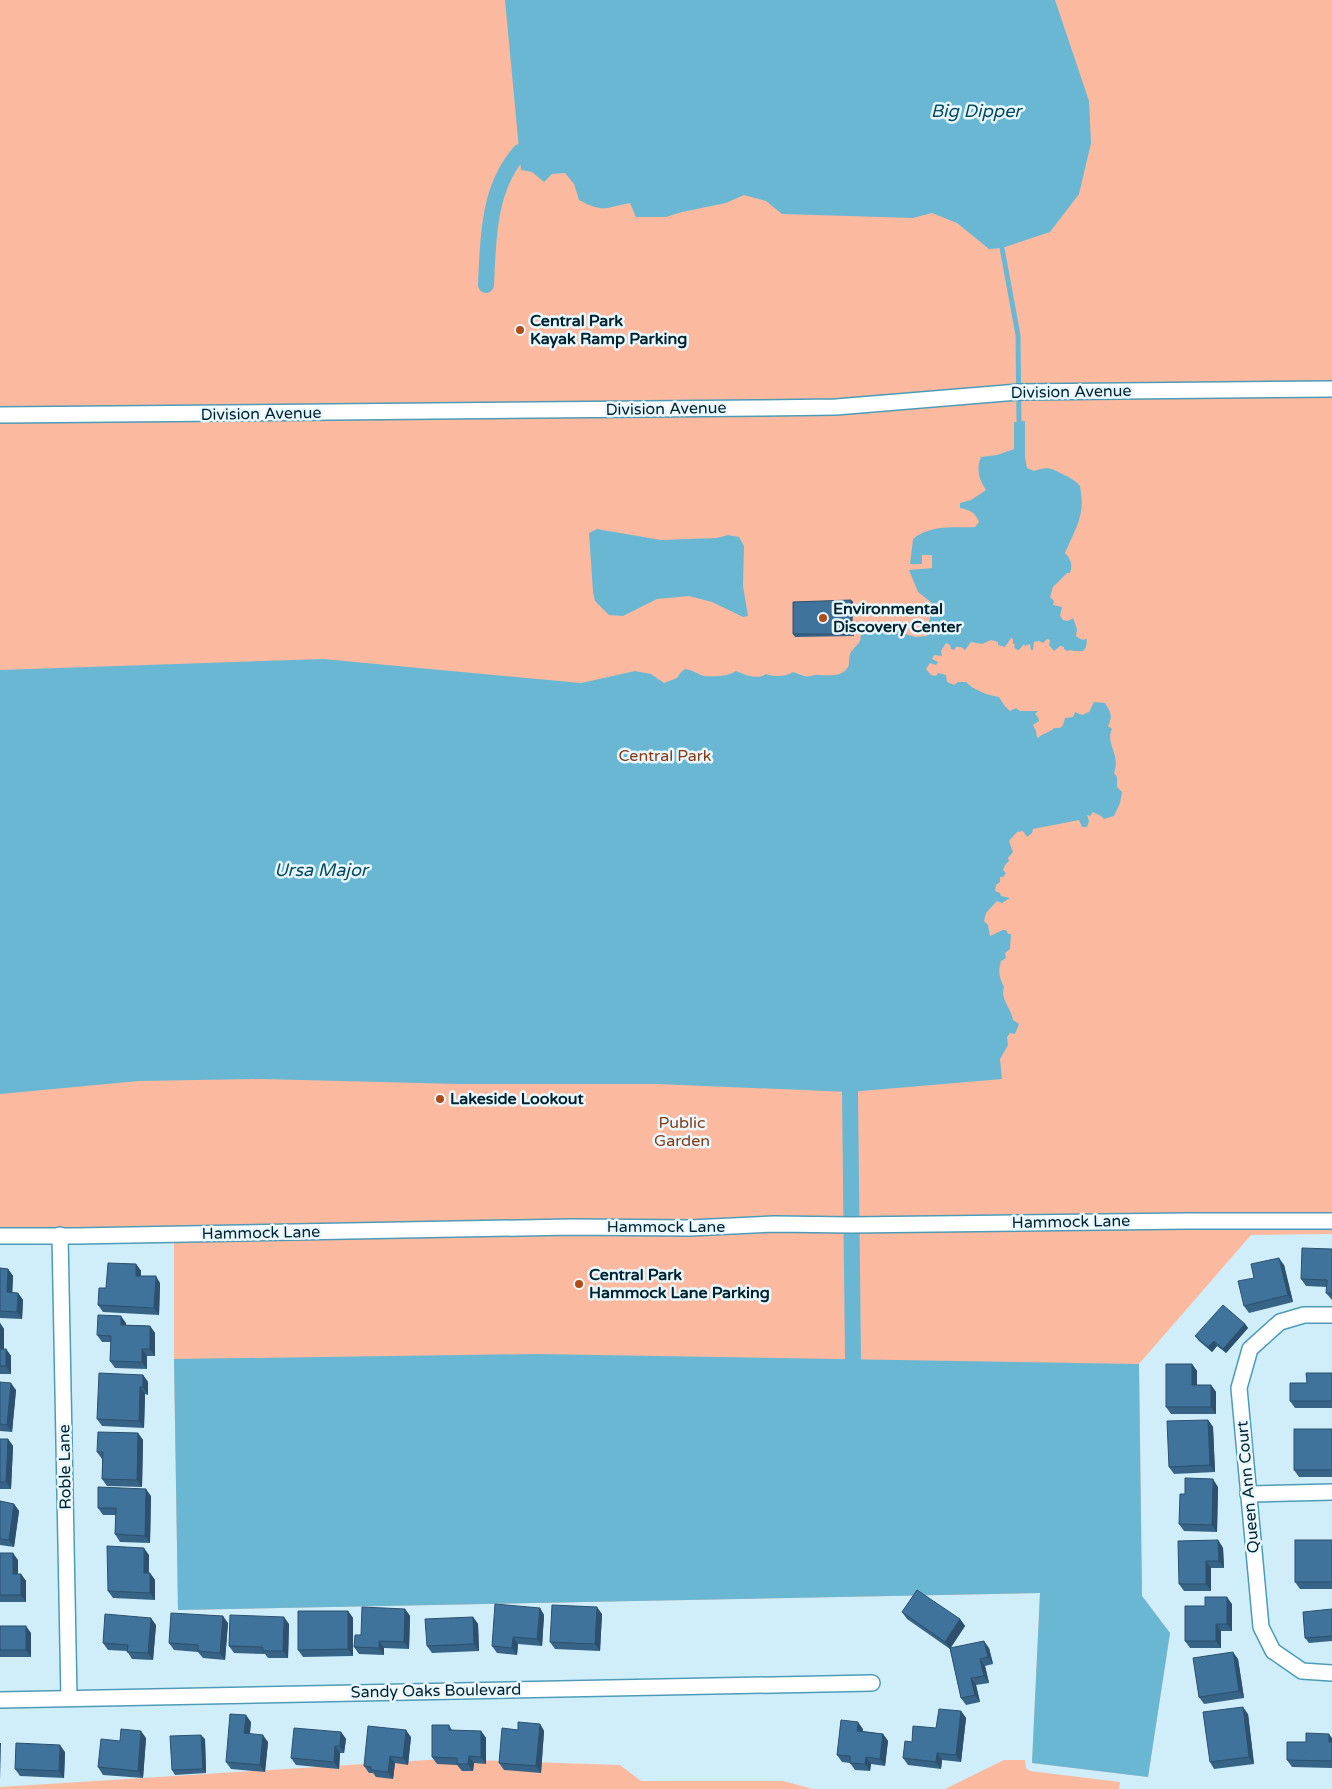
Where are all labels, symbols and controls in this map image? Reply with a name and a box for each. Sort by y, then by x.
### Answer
water label: Big Dipper [931,100,1023,122]
place label: Central Park Kayak Ramp Parking [530,311,687,349]
marker: Central Park Kayak Ramp Parking [514,324,526,336]
street label: Division Avenue [1010,381,1132,403]
street label: Division Avenue [605,398,727,420]
street label: Division Avenue [200,403,322,425]
place label: Environmental Discovery Center [833,599,962,637]
marker: Environmental Discovery Center [817,612,829,624]
park label: Central Park [618,746,712,766]
water label: Ursa Major [274,859,370,881]
place label: Lakeside Lookout [450,1089,585,1109]
marker: Lakeside Lookout [434,1093,446,1105]
park label: Public Garden [654,1113,710,1151]
street label: Hammock Lane [1012,1211,1130,1233]
street label: Hammock Lane [607,1217,725,1237]
street label: Hammock Lane [202,1222,320,1244]
place label: Central Park Hammock Lane Parking [589,1265,770,1303]
marker: Central Park Hammock Lane Parking [573,1278,585,1290]
street label: Queen Ann Court [1232,1420,1264,1554]
street label: Roble Lane [54,1424,76,1510]
street label: Sandy Oaks Boulevard [351,1680,521,1702]

